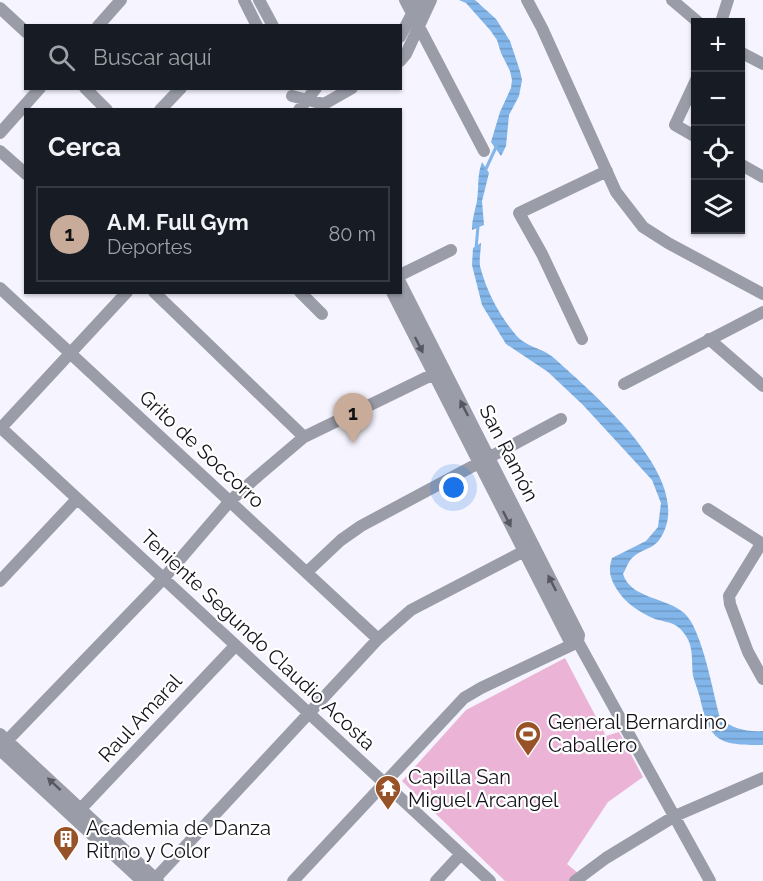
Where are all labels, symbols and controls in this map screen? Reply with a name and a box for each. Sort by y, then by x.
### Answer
map controls [691,18,745,234]
button: + [691,18,745,72]
search box [24,24,402,90]
icon: search [45,41,78,74]
text: Buscar aquí [93,44,212,70]
button: − [691,72,745,126]
button: locate [691,126,745,180]
text: Cerca [48,132,121,162]
button: layers [691,180,745,234]
text: A.M. Full Gym [107,209,249,235]
text: 1 [65,222,74,246]
text: 80 m [328,222,376,246]
text: Deportes [107,235,192,259]
one-way arrow [414,336,423,353]
street label: Grito de Soccorro [135,385,269,513]
pin: 1 [334,394,372,443]
one-way arrow [460,400,469,417]
street label: San Ramón [474,401,544,505]
your location [439,473,468,502]
one-way arrow [502,510,512,527]
street label: Teniente Segundo Claudio Acosta [136,525,380,755]
one-way arrow [547,574,557,591]
street label: Raul Amaral [93,669,187,767]
place label: General Bernardino Caballero [548,710,727,757]
sports icon: General Bernardino Caballero [513,719,543,757]
place label: Capilla San Miguel Arcangel [408,765,559,812]
temple icon: Capilla San Miguel Arcangel [373,773,403,811]
one-way arrow [46,777,61,791]
place label: Academia de Danza Ritmo y Color [86,816,271,863]
building icon: Academia de Danza Ritmo y Color [51,824,81,862]

